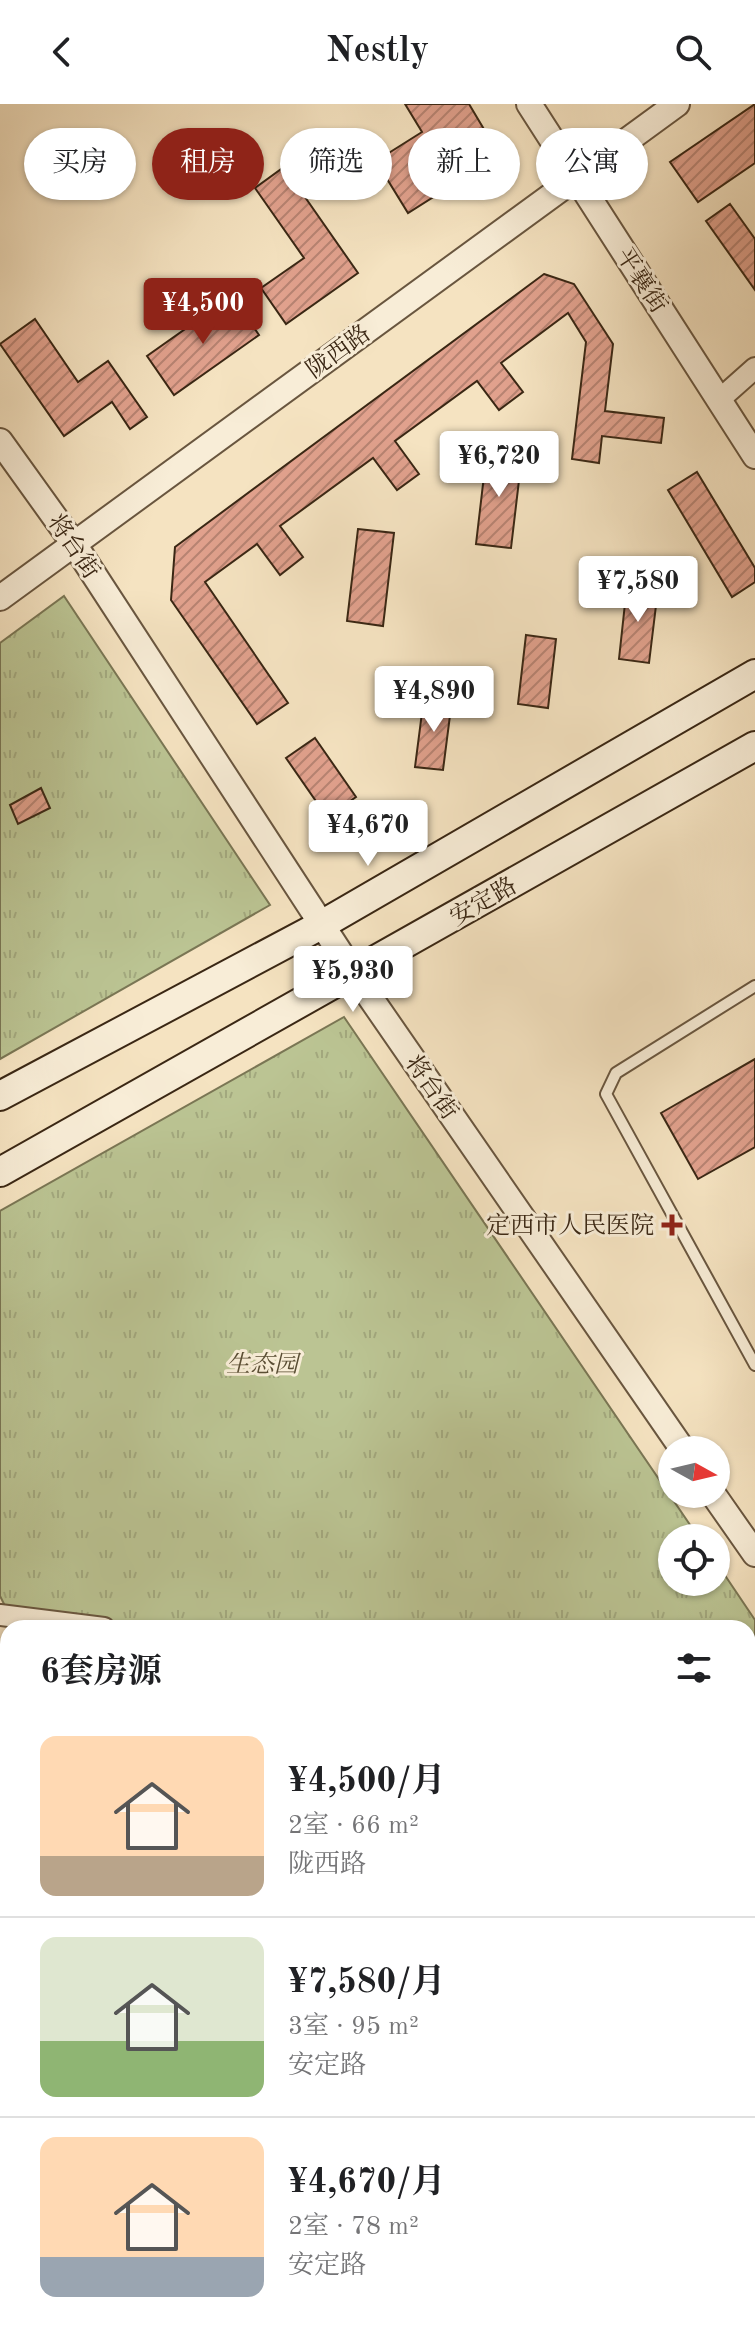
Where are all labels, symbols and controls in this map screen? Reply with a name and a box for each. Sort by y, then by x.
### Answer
icon: back [40,30,84,74]
icon: search [671,30,715,74]
text: Nestly [326,34,429,70]
chip: 买房 [24,128,136,200]
chip: 租房 [152,128,264,200]
chip: 筛选 [280,128,392,200]
chip: 新上 [408,128,520,200]
chip: 公寓 [536,128,648,200]
street label: 平襄街 [611,243,673,318]
pin: ¥4,500 [138,278,268,346]
text: ¥4,500 [162,291,244,317]
street label: 陇西路 [301,319,375,383]
pin: ¥6,720 [434,431,564,499]
text: ¥6,720 [458,444,540,470]
street label: 将台街 [42,509,105,584]
pin: ¥7,580 [573,556,703,624]
text: ¥7,580 [597,569,679,595]
pin: ¥4,890 [369,666,499,734]
text: ¥4,890 [393,679,475,705]
pin: ¥4,670 [303,800,433,868]
text: ¥4,670 [327,813,409,839]
street label: 安定路 [445,872,521,931]
pin: ¥5,930 [288,946,418,1014]
text: ¥5,930 [312,959,394,985]
street label: 将台街 [400,1050,463,1125]
place label: 定西市人民医院 [486,1212,654,1239]
marker: 定西市人民医院 [661,1214,683,1236]
park label: 生态园 [226,1351,302,1378]
north arrow [658,1436,730,1508]
map controls [658,1436,730,1596]
button: locate [658,1524,730,1596]
icon: filters [672,1646,716,1690]
text: 6套房源 [40,1656,162,1690]
text: ¥4,500/月 [288,1765,445,1799]
icon: home [104,1768,200,1864]
text: 2室 · 66 m² [288,1813,419,1839]
text: 陇西路 [288,1852,366,1878]
text: ¥7,580/月 [288,1966,445,2000]
icon: home [104,1969,200,2065]
text: 3室 · 95 m² [288,2014,419,2040]
text: 安定路 [288,2053,366,2079]
text: ¥4,670/月 [288,2166,445,2200]
icon: home [104,2169,200,2265]
text: 2室 · 78 m² [288,2214,419,2240]
text: 安定路 [288,2253,366,2279]

